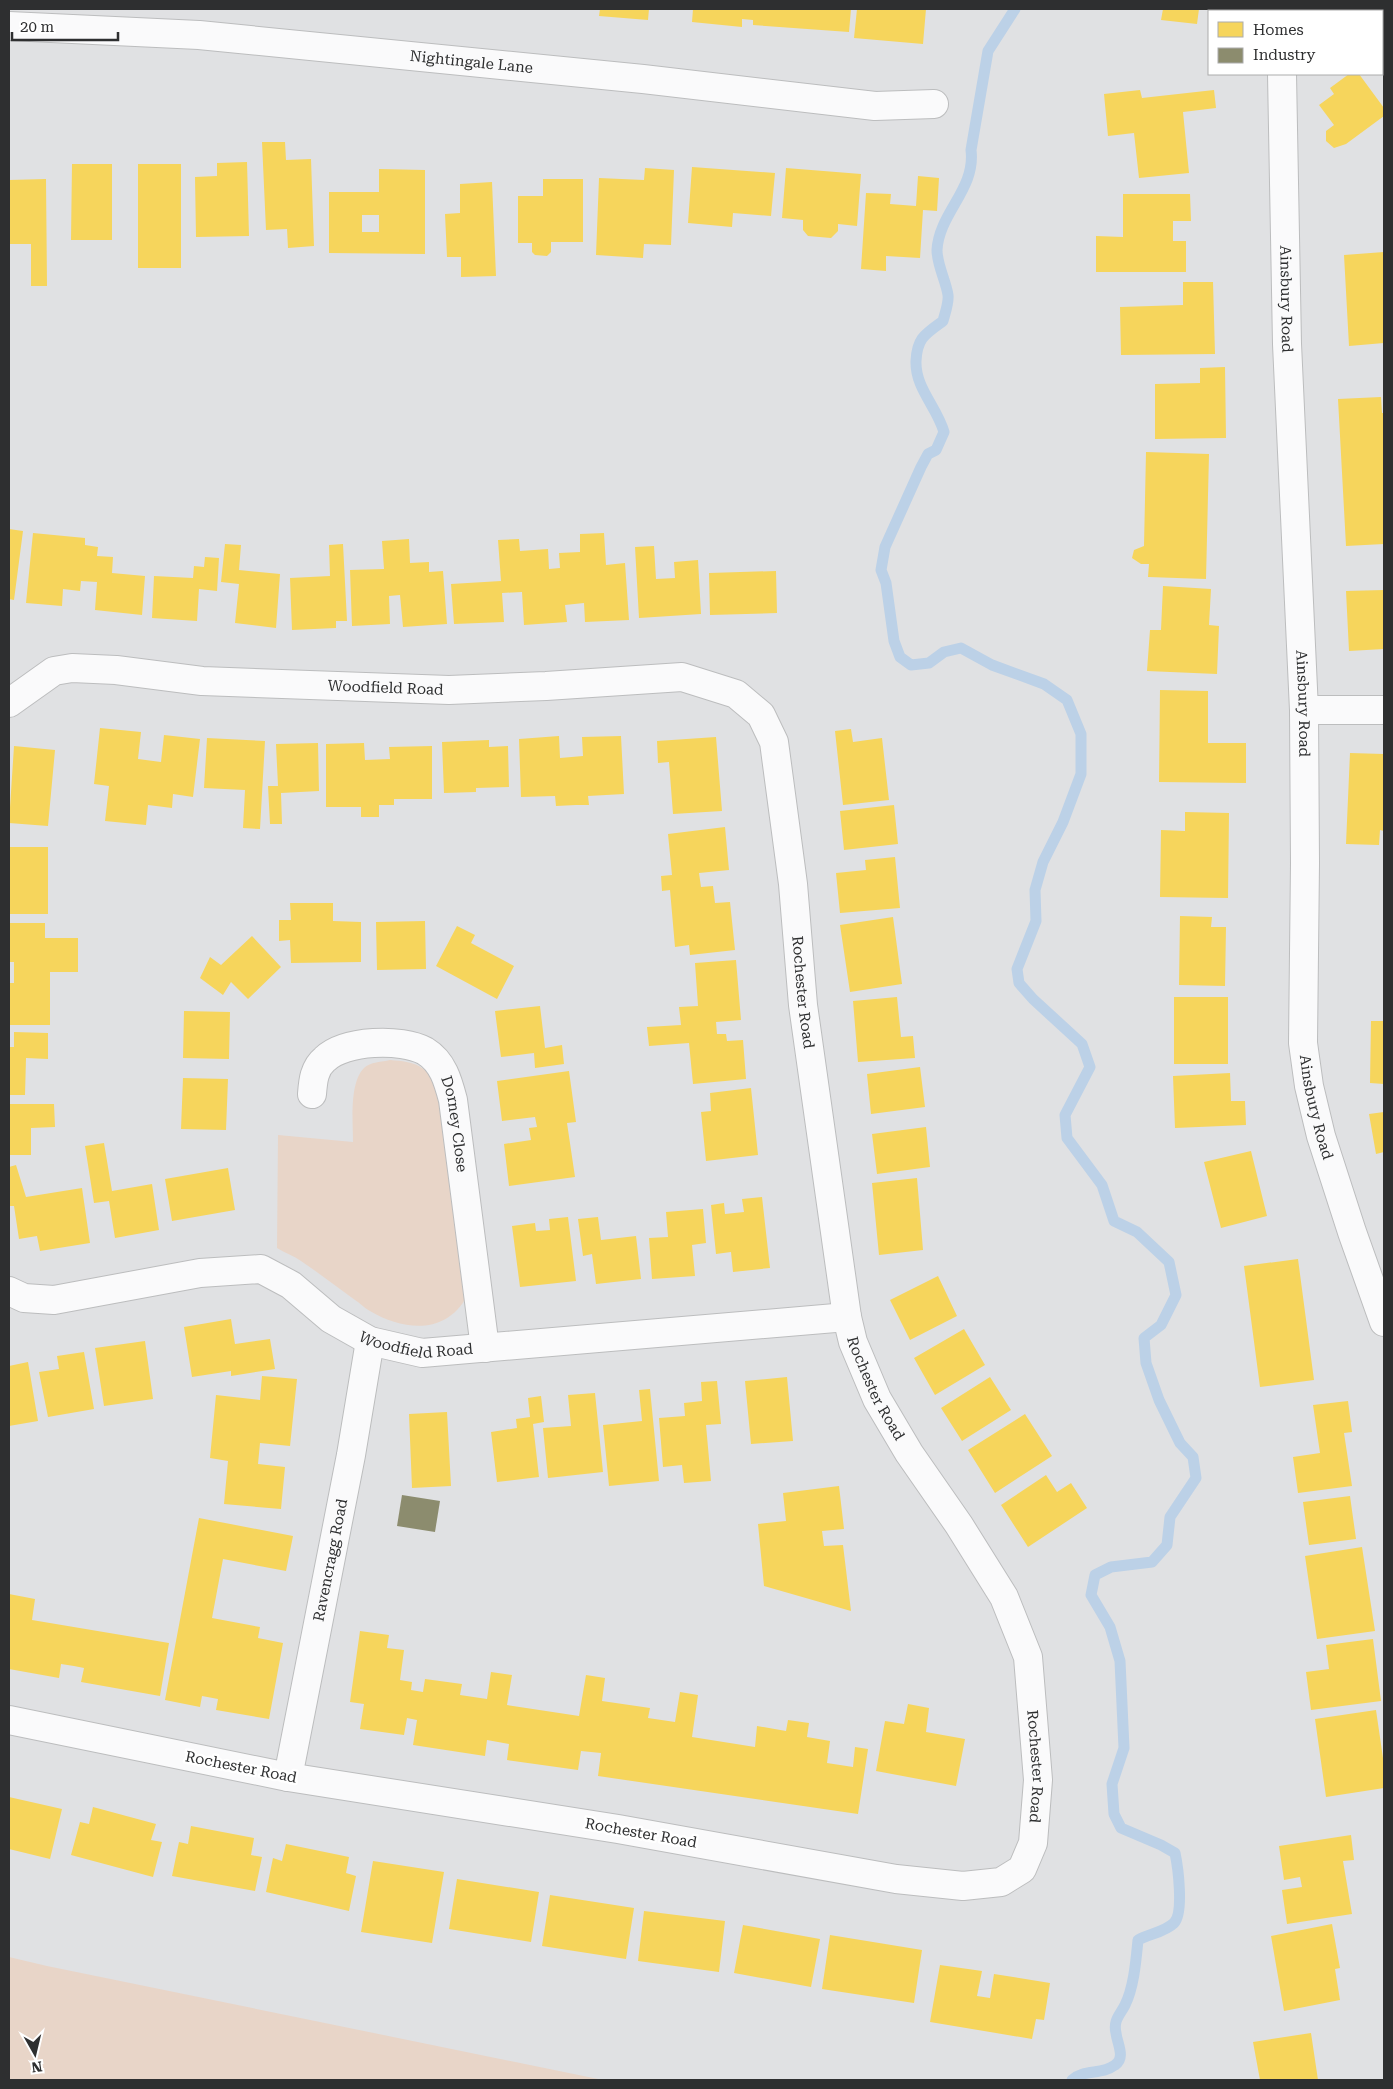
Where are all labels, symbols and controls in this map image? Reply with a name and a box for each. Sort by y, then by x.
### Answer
scale bar [12,10,119,42]
legend [1208,10,1383,75]
text: 20 m [20,18,55,36]
text: Homes [1253,21,1304,39]
text: Industry [1253,46,1315,64]
street label: Nightingale Lane [409,47,534,77]
street label: Ainsbury Road [1276,245,1296,353]
street label: Ainsbury Road [1292,650,1313,758]
street label: Woodfield Road [327,677,444,699]
street label: Rochester Road [788,935,818,1050]
street label: Ainsbury Road [1296,1054,1337,1162]
street label: Dorney Close [437,1073,471,1173]
street label: Woodfield Road [356,1328,474,1362]
street label: Rochester Road [843,1335,909,1444]
street label: Ravencragg Road [310,1497,351,1623]
street label: Rochester Road [1023,1709,1047,1824]
street label: Rochester Road [184,1747,299,1787]
street label: Rochester Road [584,1814,699,1852]
north arrow [10,2029,60,2079]
text: N [30,2058,43,2076]

